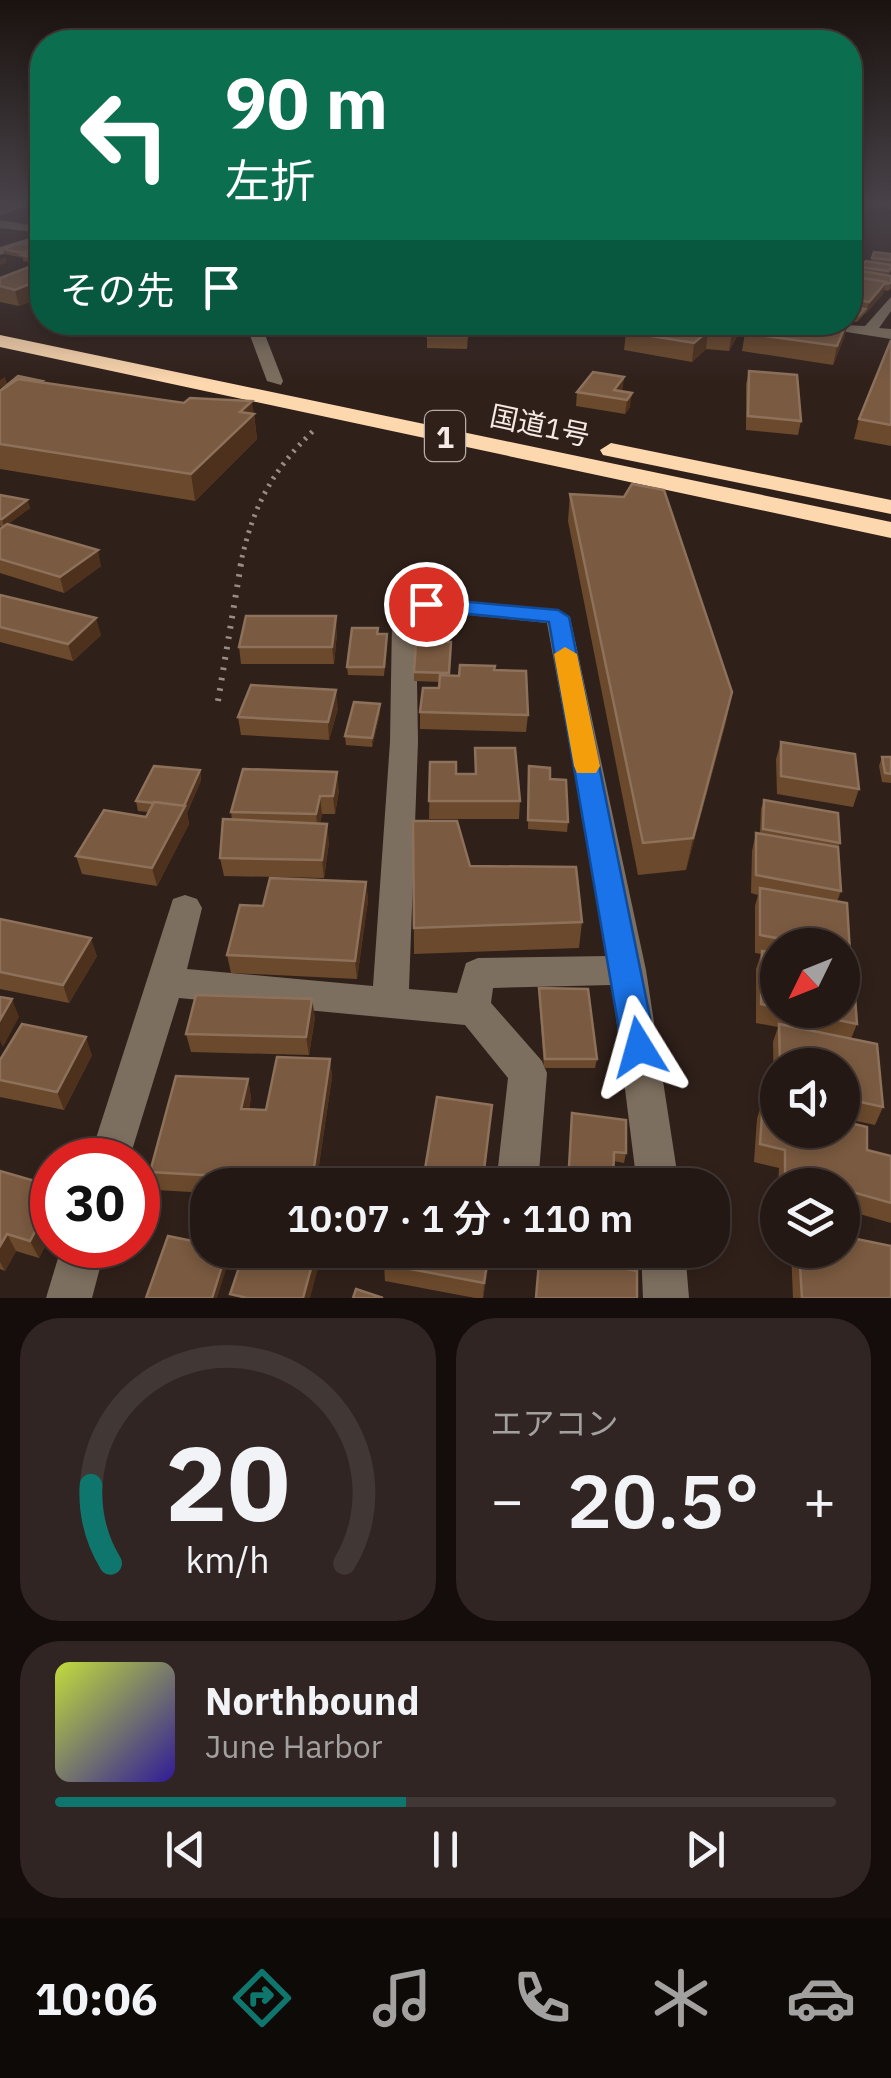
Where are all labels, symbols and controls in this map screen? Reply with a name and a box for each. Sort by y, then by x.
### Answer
text: 90 m [225,57,388,148]
icon: left [60,70,190,200]
text: 左折 [225,151,315,209]
icon: arrive [194,260,249,315]
text: その先 [60,265,174,314]
street label: 国道1号 [487,396,593,454]
road number: 1 [425,411,465,461]
pin [384,562,469,647]
icon: arrive [399,577,454,632]
north arrow [760,928,860,1028]
map controls [760,928,860,1268]
position arrow [587,995,691,1099]
button: sound [760,1048,860,1148]
speed limit sign: 30 [30,1138,160,1268]
button: layers [760,1168,860,1268]
text: 10:07 · 1 分 · 110 m [287,1193,633,1242]
text: エアコン [491,1402,619,1444]
text: 20 [165,1414,290,1550]
text: 20.5° [567,1451,760,1549]
text: − [491,1464,524,1535]
text: + [803,1464,836,1535]
text: km/h [186,1536,270,1583]
text: Northbound [205,1676,420,1725]
text: June Harbor [205,1725,382,1767]
icon: previous [158,1822,213,1877]
icon: pause [418,1822,473,1877]
icon: next [678,1822,733,1877]
icon: directions [227,1963,297,2033]
icon: music [367,1963,437,2033]
icon: phone [507,1963,577,2033]
icon: climate [646,1963,716,2033]
icon: car [786,1963,856,2033]
text: 10:06 [35,1969,158,2027]

